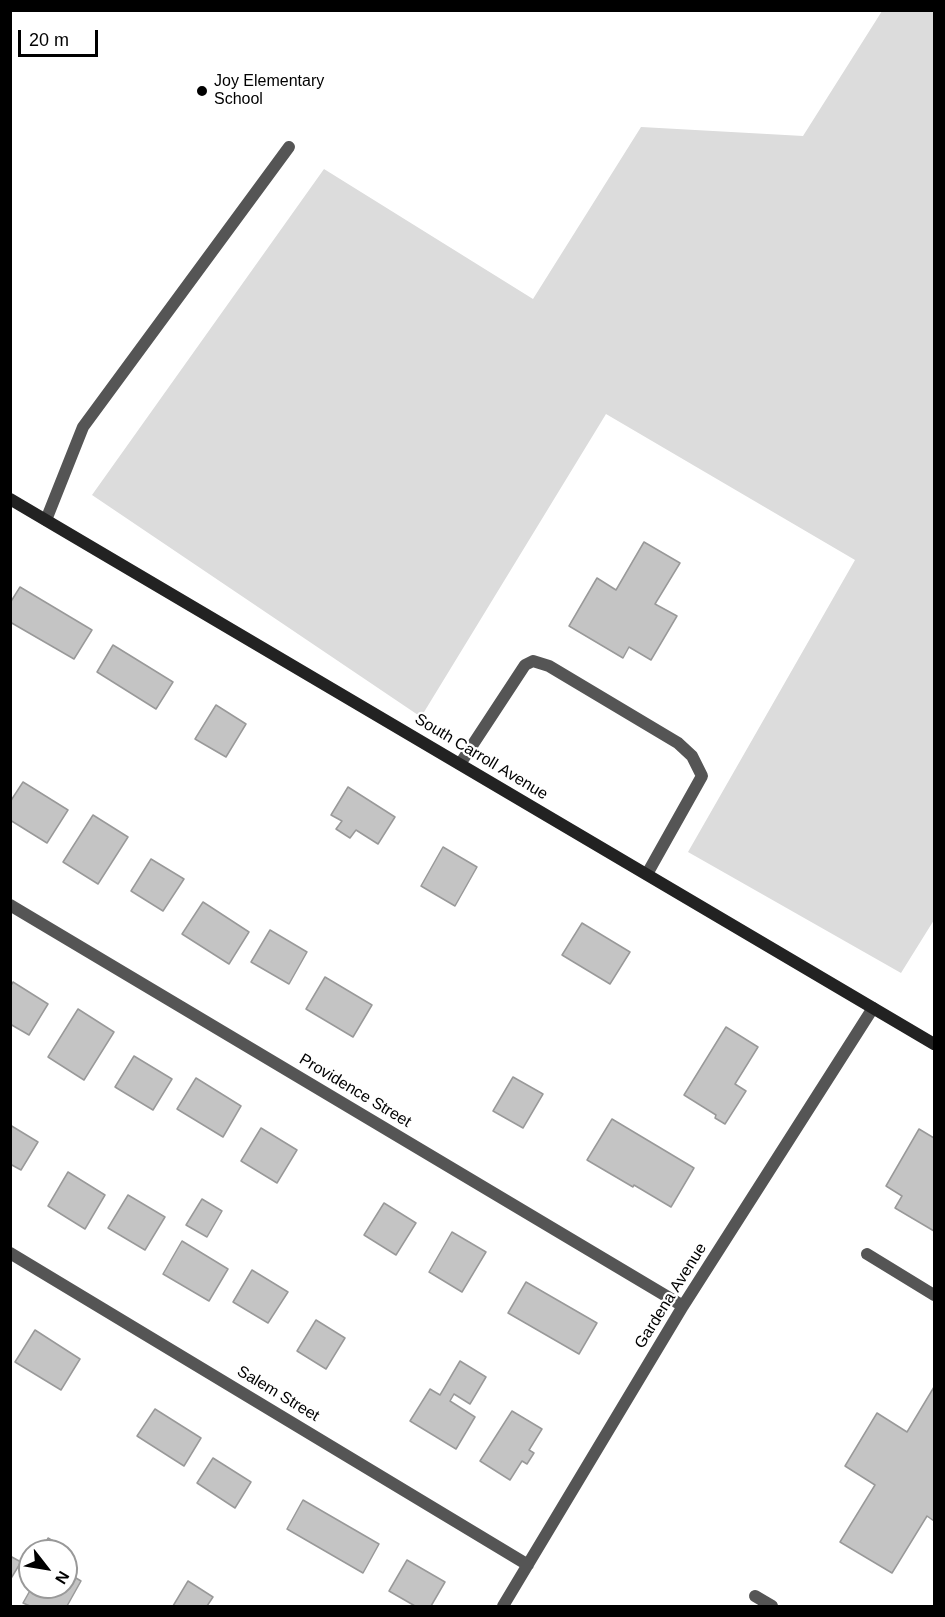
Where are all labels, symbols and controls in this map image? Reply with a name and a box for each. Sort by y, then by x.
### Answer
scale bar [21,18,100,56]
text: 20 m [29,30,69,50]
place label: Joy Elementary School [214,72,324,110]
marker: Joy Elementary School [195,84,209,98]
street label: South Carroll Avenue [411,710,551,804]
street label: Providence Street [296,1050,414,1132]
street label: Gardena Avenue [631,1240,711,1352]
street label: Salem Street [233,1362,323,1426]
north arrow [18,1539,78,1599]
text: N [52,1568,72,1587]

